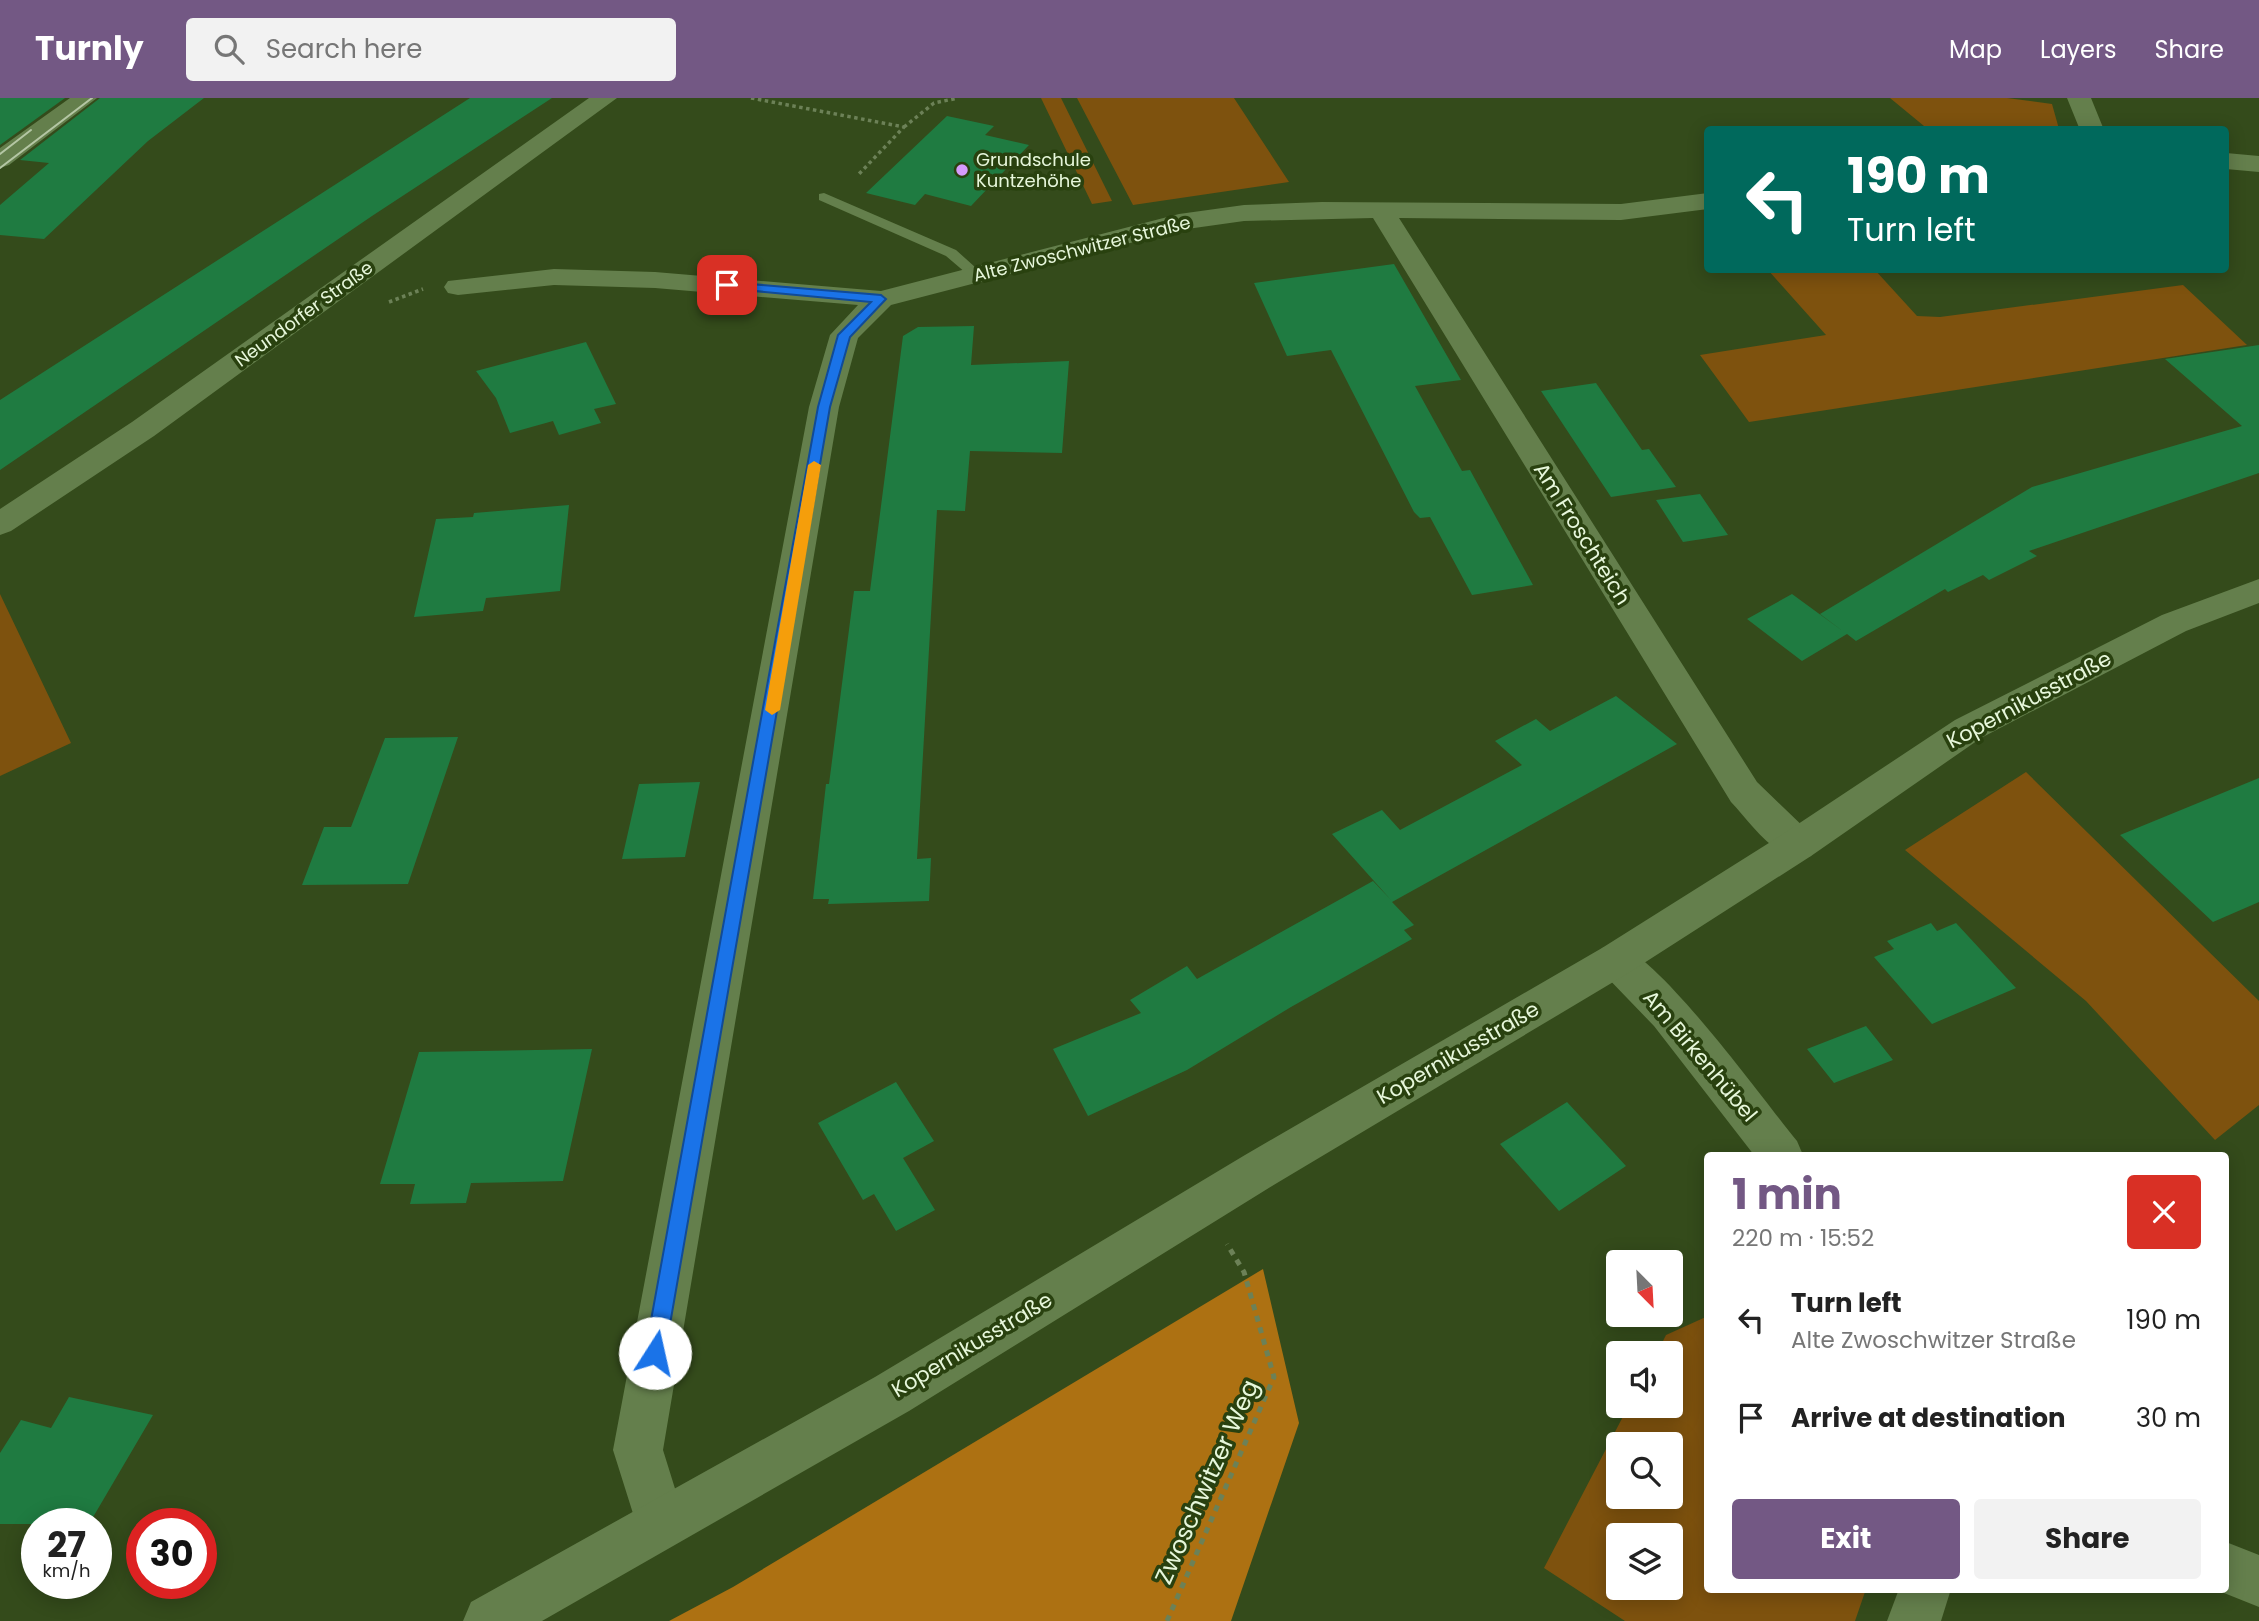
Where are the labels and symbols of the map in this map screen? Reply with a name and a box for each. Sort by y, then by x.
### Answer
place label: Grundschule Kuntzehöhe [976,147,1091,193]
marker: Grundschule Kuntzehöhe [954,162,970,178]
street label: Alte Zwoschwitzer Straße [971,209,1193,288]
street label: Neundorfer Straße [230,255,378,372]
pin [697,255,757,315]
street label: Am Froschteich [1527,457,1638,610]
street label: Kopernikusstraße [1941,644,2116,755]
street label: Am Birkenhübel [1637,984,1764,1128]
street label: Kopernikusstraße [1371,994,1544,1111]
north arrow [1606,1250,1684,1326]
street label: Kopernikusstraße [886,1285,1058,1404]
position arrow [618,1316,692,1390]
street label: Zwoschwitzer Weg [1147,1374,1266,1589]
speed limit sign: 30 [126,1508,217,1599]

